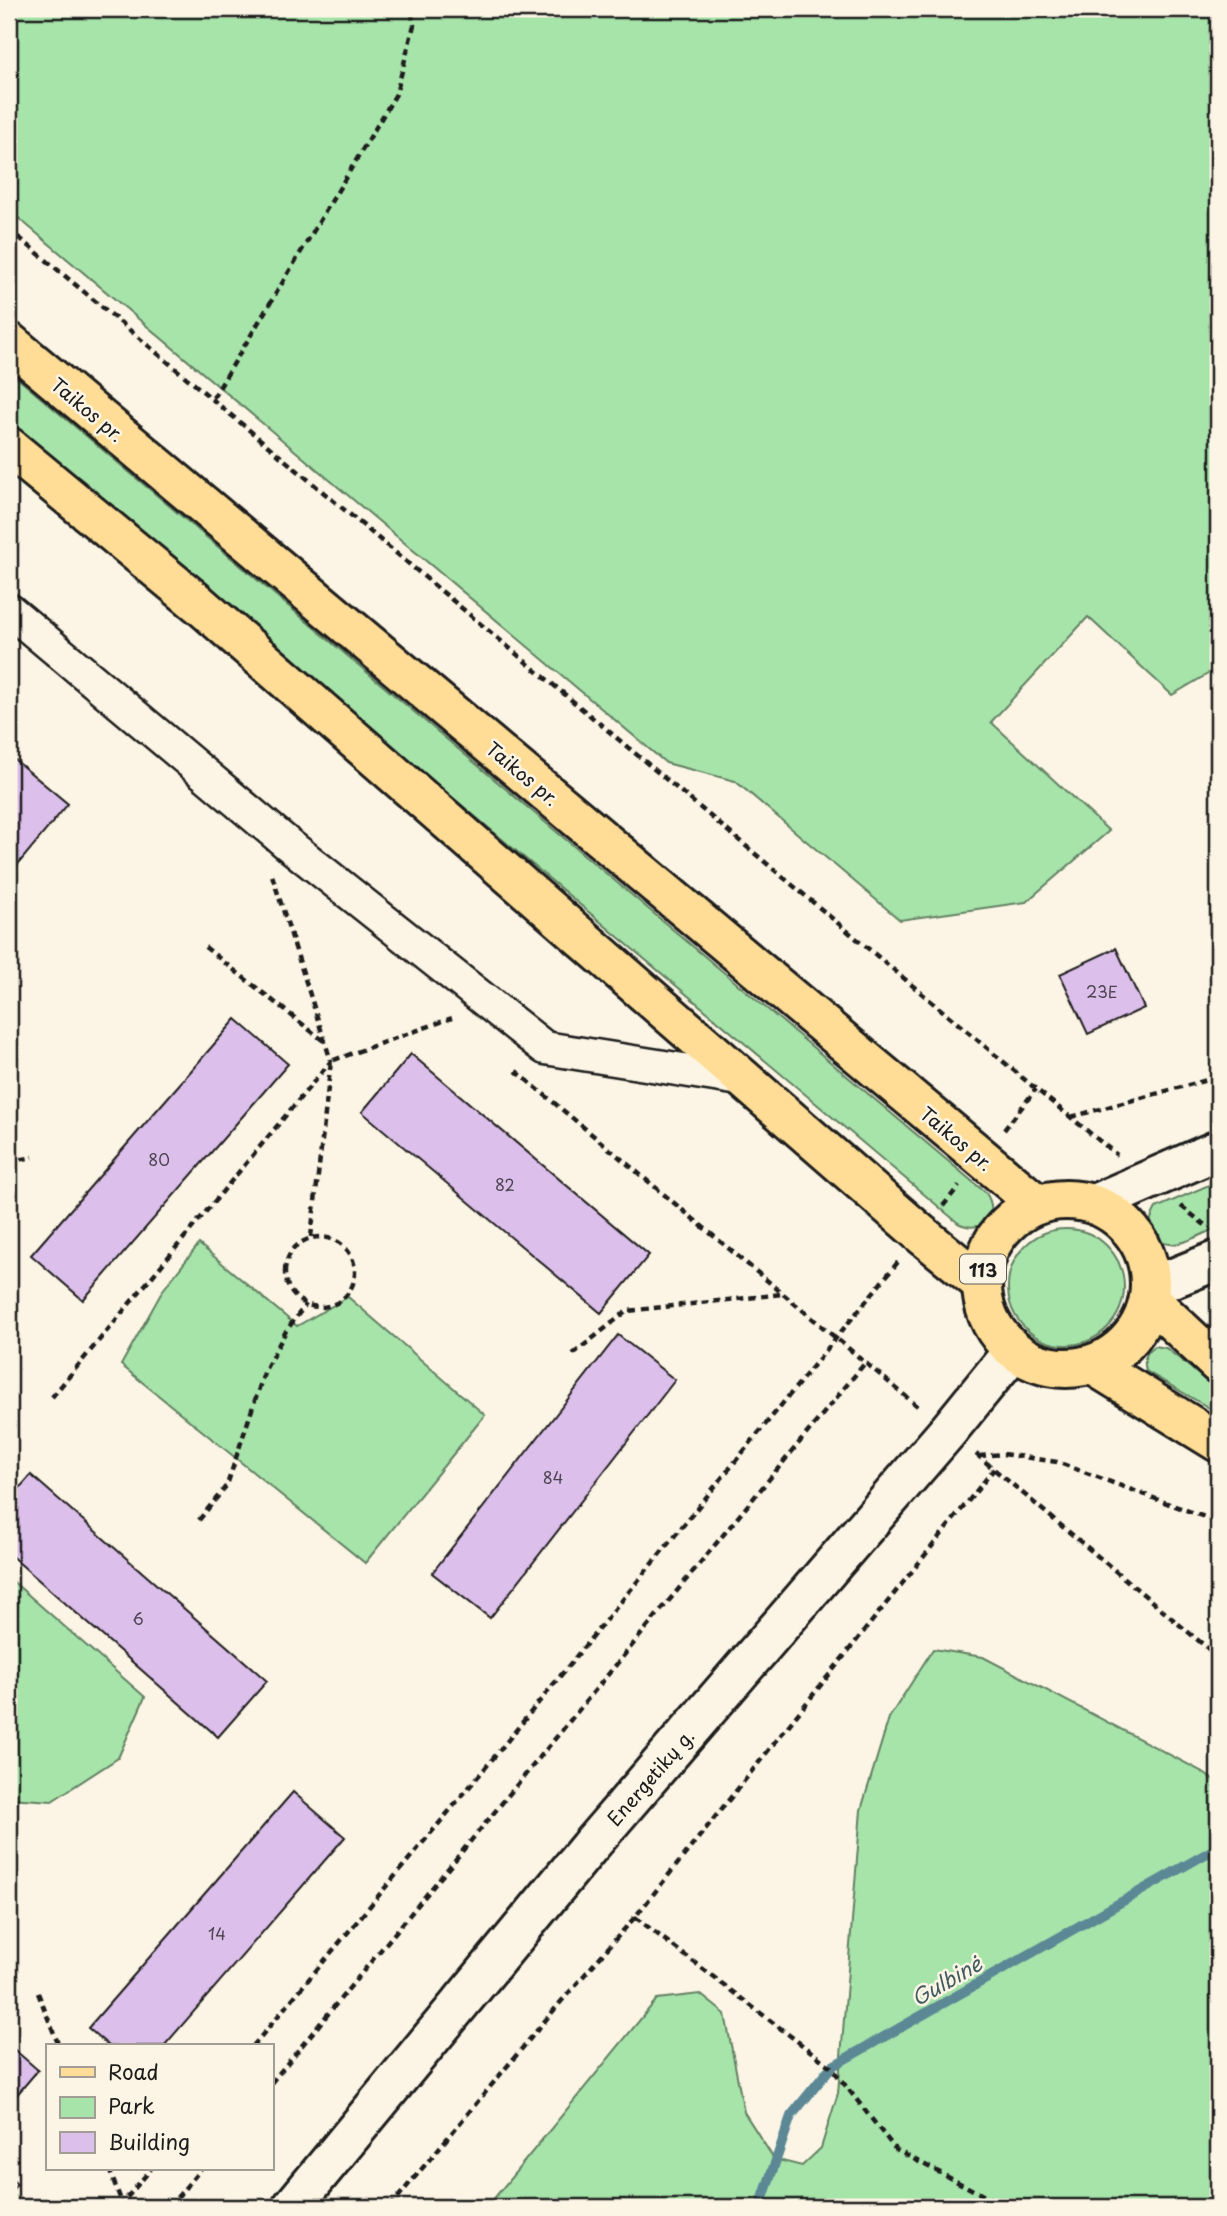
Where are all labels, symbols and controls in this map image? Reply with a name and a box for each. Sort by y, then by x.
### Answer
street label: Taikos pr. [45,370,131,448]
street label: Taikos pr. [480,734,566,812]
house number: 23E [1086,979,1118,1003]
street label: Taikos pr. [914,1099,1000,1177]
house number: 80 [148,1147,170,1171]
house number: 82 [495,1172,515,1196]
road number: 113 [960,1254,1006,1284]
house number: 84 [543,1465,563,1489]
house number: 6 [132,1606,144,1630]
street label: Energetikų g. [600,1722,700,1832]
house number: 14 [208,1921,226,1945]
water label: Gulbinė [905,1946,989,2013]
legend [46,2044,273,2170]
text: Road [108,2055,159,2087]
text: Park [108,2089,155,2121]
text: Building [108,2125,190,2157]

